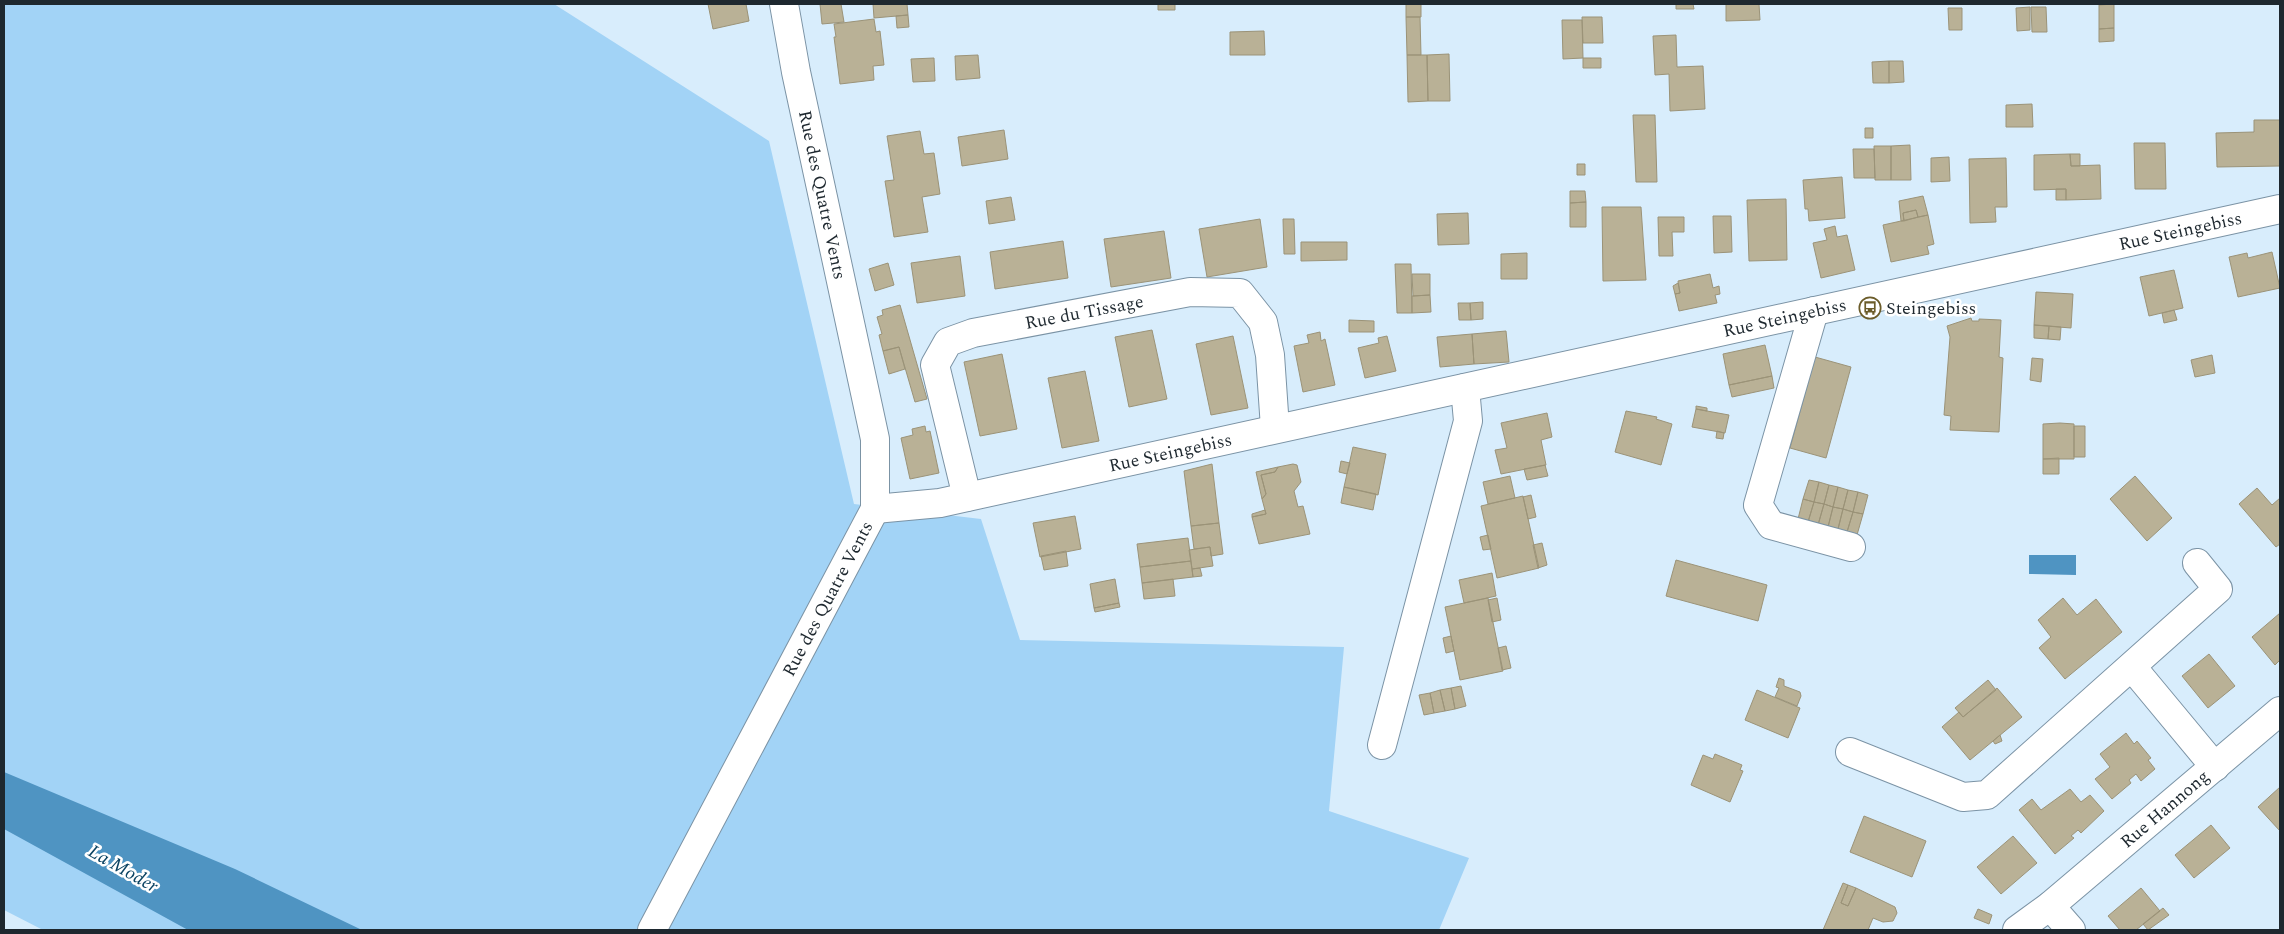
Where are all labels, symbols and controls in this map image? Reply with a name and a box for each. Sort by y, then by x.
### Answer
street label: Rue des Quatre Vents [791,108,853,282]
street label: Rue Steingebiss [2116,204,2244,258]
street label: Rue du Tissage [1023,288,1146,336]
street label: Rue Steingebiss [1720,291,1849,344]
place label: Steingebiss [1886,295,1976,322]
bus stop icon: Steingebiss [1858,296,1882,320]
street label: Rue Steingebiss [1106,426,1234,479]
street label: Rue des Quatre Vents [775,516,880,681]
street label: Rue Hannong [2114,763,2215,855]
water label: La Moder [83,837,164,901]

